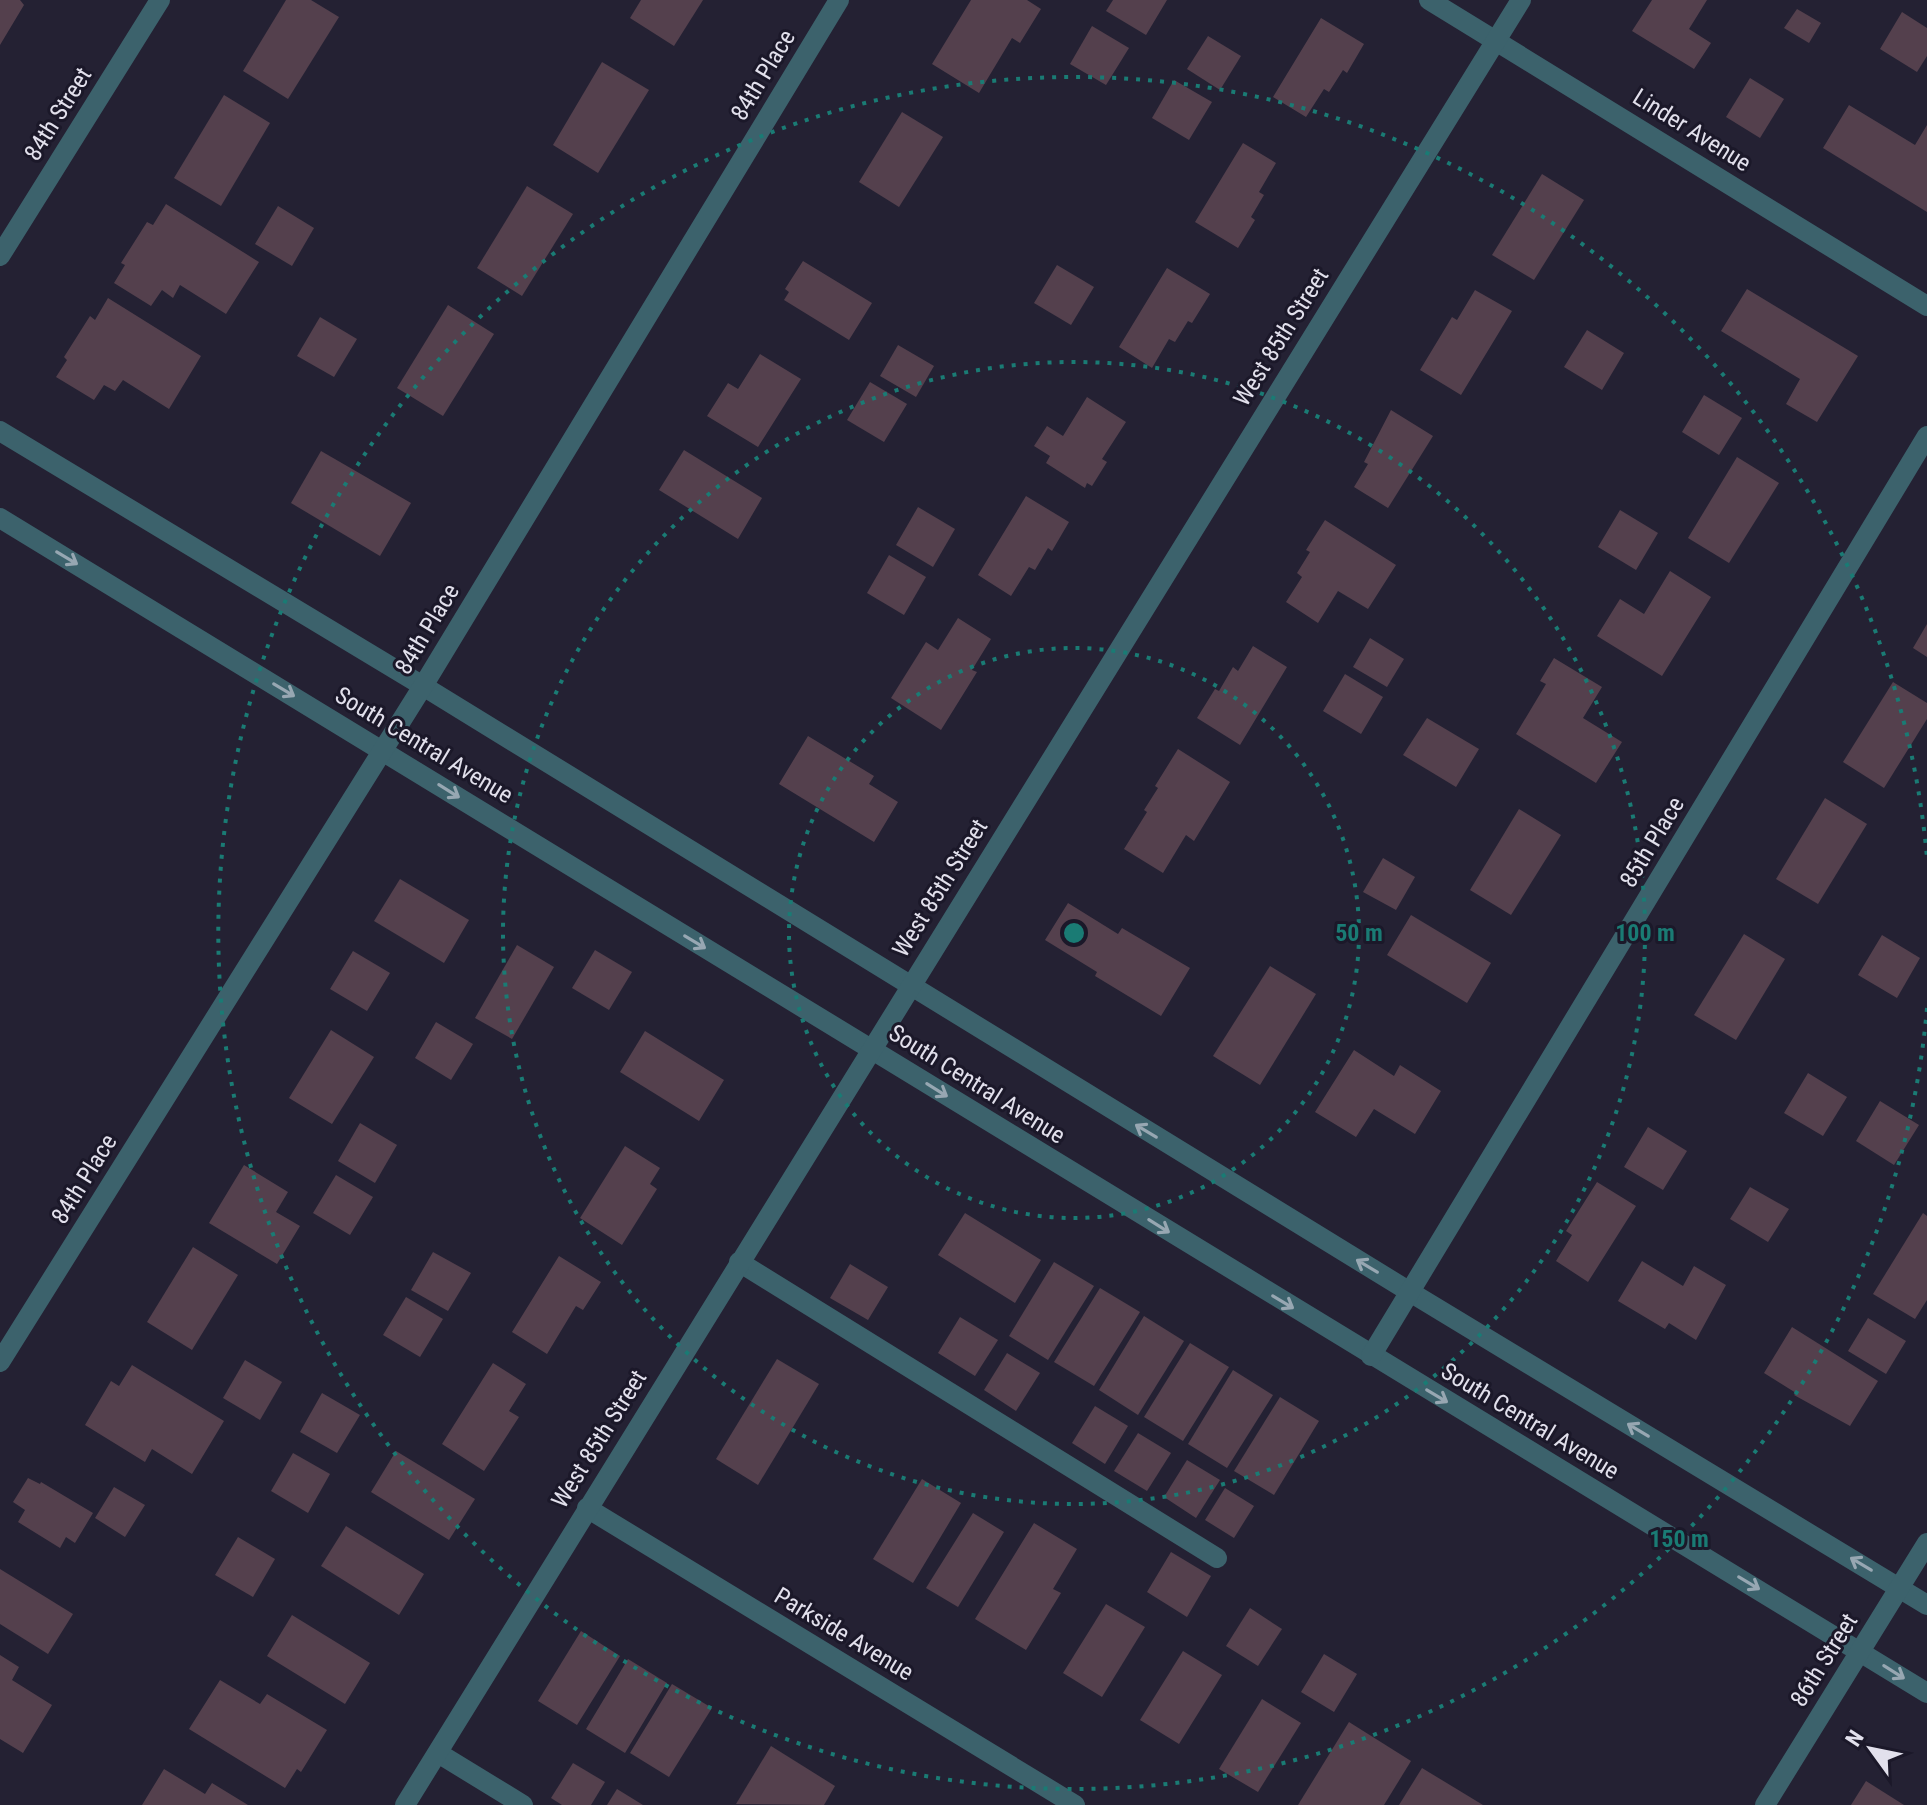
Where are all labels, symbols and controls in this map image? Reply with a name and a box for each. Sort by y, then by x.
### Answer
street label: 84th Place [725,25,801,125]
street label: 84th Street [19,62,97,166]
street label: Linder Avenue [1628,83,1756,177]
street label: West 85th Street [1228,263,1334,411]
one-way arrow [55,551,78,567]
street label: 84th Place [389,579,465,679]
street label: South Central Avenue [330,681,518,809]
one-way arrow [273,682,295,699]
one-way arrow [437,783,460,799]
street label: 85th Place [1614,792,1690,892]
street label: West 85th Street [887,814,993,962]
centre of rings [1060,919,1088,947]
text: 50 m [1335,919,1383,947]
text: 100 m [1615,919,1675,947]
one-way arrow [683,934,706,950]
street label: South Central Avenue [884,1019,1070,1149]
one-way arrow [926,1082,948,1098]
one-way arrow [1135,1122,1158,1138]
street label: 84th Place [45,1129,123,1229]
one-way arrow [1147,1218,1170,1234]
one-way arrow [1357,1258,1379,1275]
one-way arrow [1271,1294,1294,1310]
street label: South Central Avenue [1436,1357,1624,1485]
street label: West 85th Street [546,1365,652,1513]
one-way arrow [1425,1388,1448,1404]
one-way arrow [1627,1421,1650,1437]
text: 150 m [1649,1525,1709,1553]
one-way arrow [1850,1555,1873,1571]
one-way arrow [1737,1576,1760,1592]
street label: Parkside Avenue [769,1582,919,1686]
street label: 86th Street [1785,1608,1863,1712]
one-way arrow [1882,1663,1904,1680]
north arrow [1831,1709,1911,1789]
text: N [1840,1726,1869,1751]

